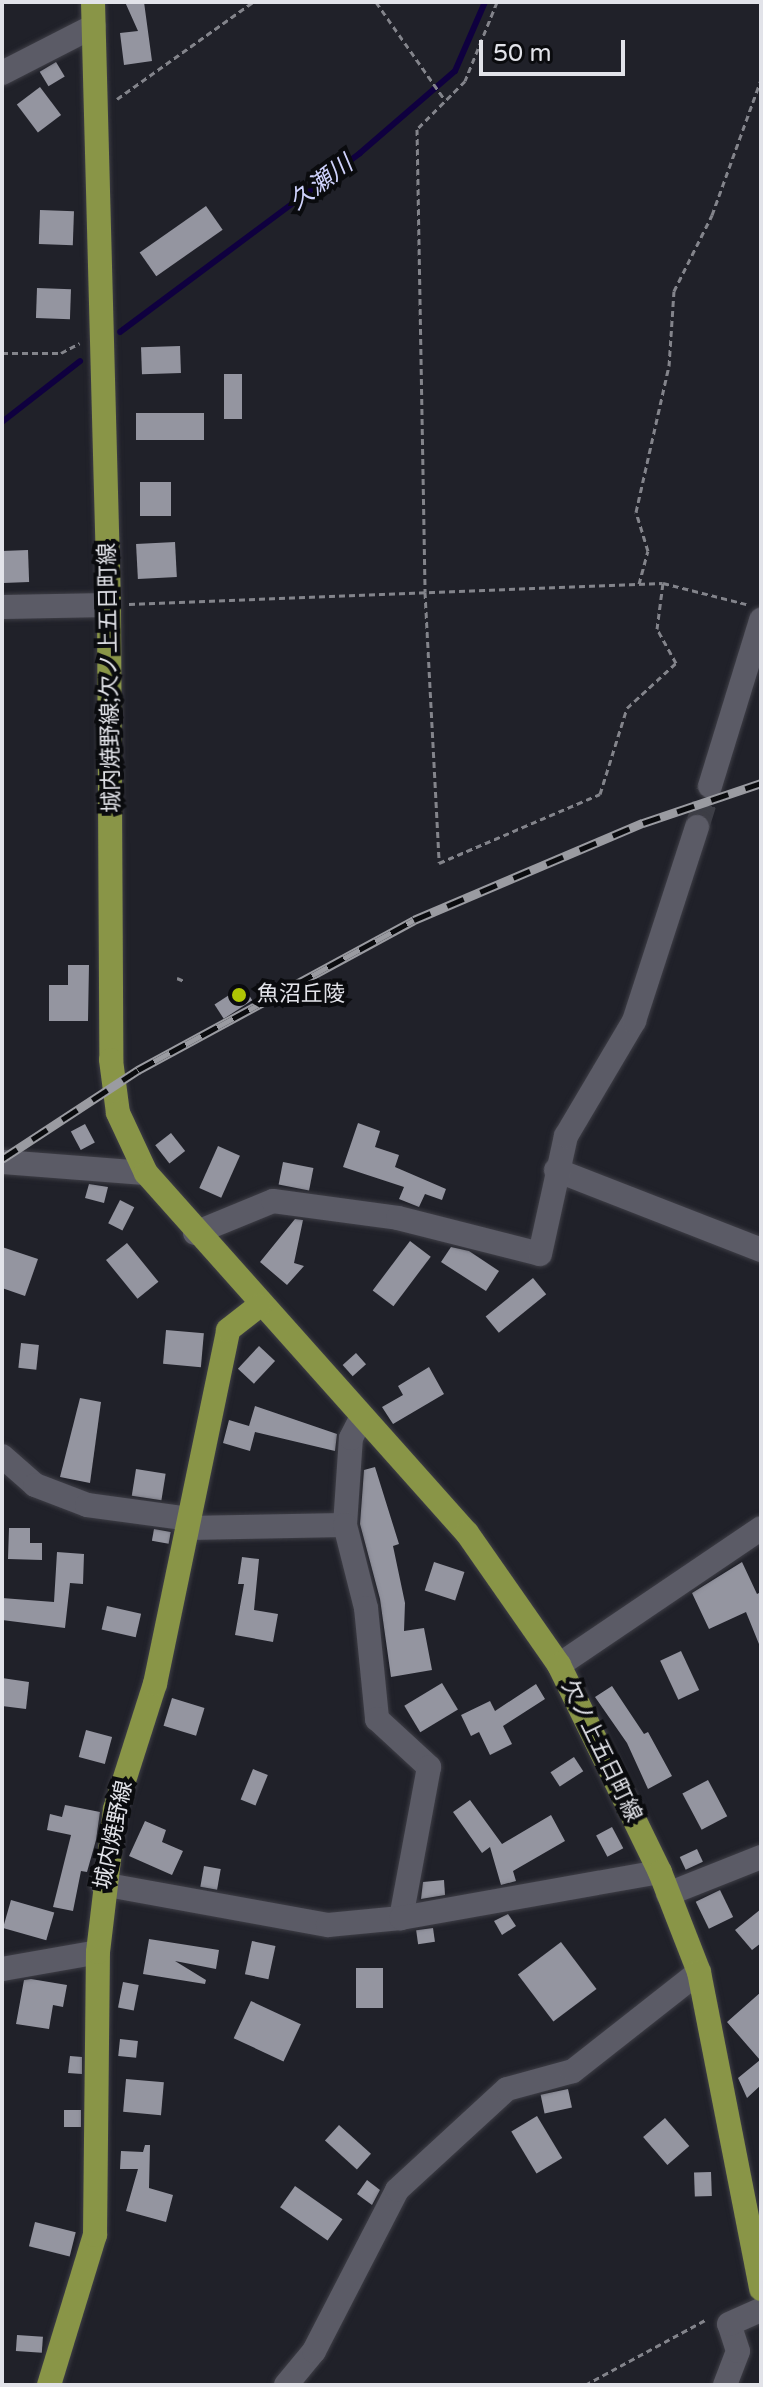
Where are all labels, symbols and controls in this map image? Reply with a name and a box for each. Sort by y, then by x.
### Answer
scale bar [483,24,629,74]
text: 50 m [493,39,551,68]
water label: 久瀬川 [284,150,358,216]
street label: 城内焼野線;欠ノ上五日町線 [94,543,126,813]
place label: 魚沼丘陵 [257,982,345,1008]
marker: 魚沼丘陵 [228,984,250,1006]
street label: 欠ノ上五日町線 [555,1676,647,1826]
street label: 城内焼野線 [90,1778,138,1892]

